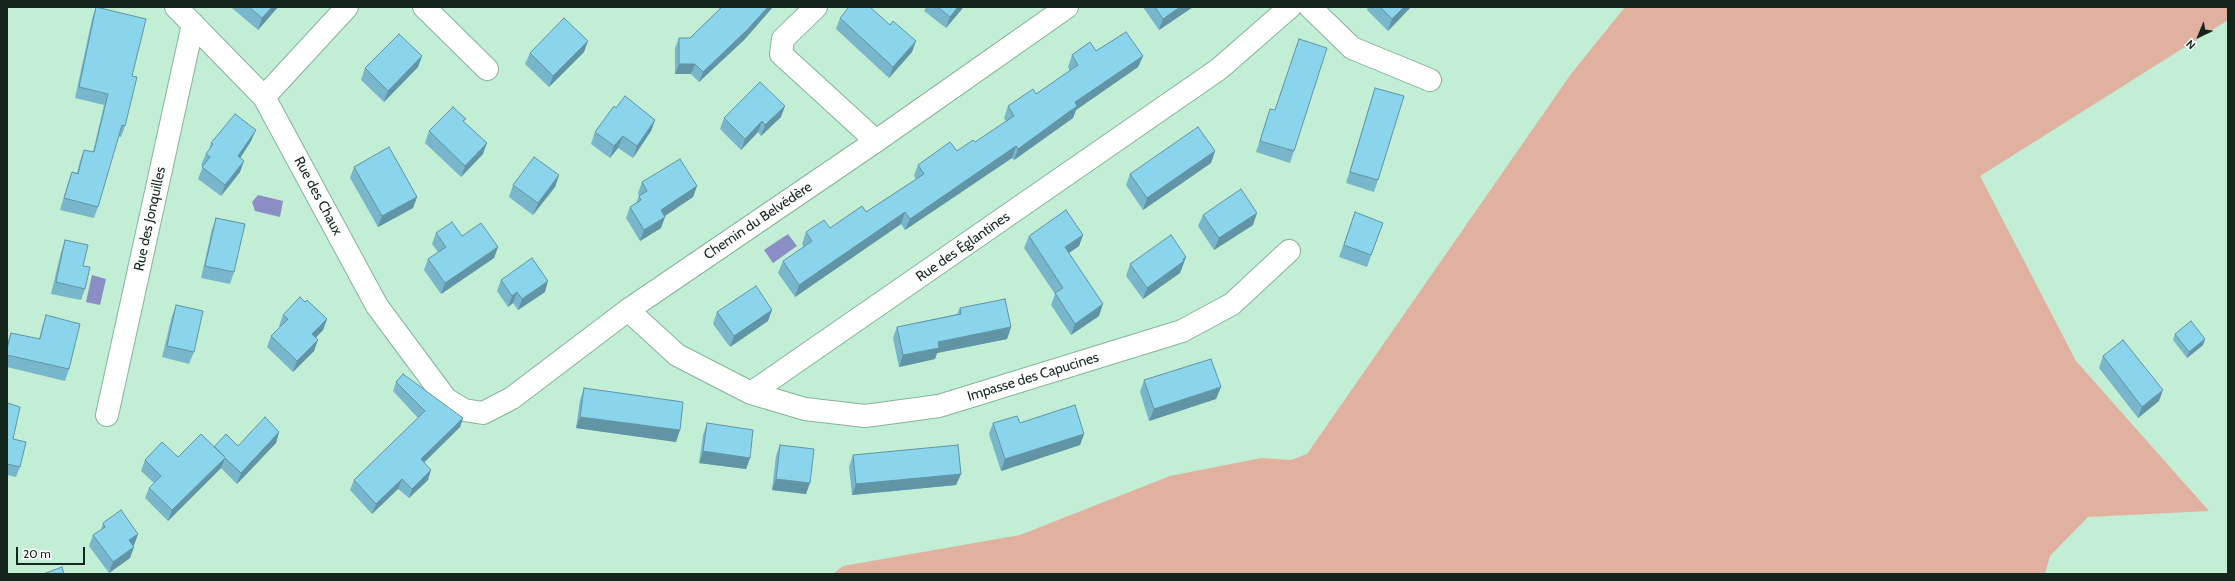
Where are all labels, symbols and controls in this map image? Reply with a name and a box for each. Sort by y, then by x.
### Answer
north arrow [2179,16,2219,56]
text: N [2183,37,2198,52]
street label: Rue des Chaux [290,154,346,238]
street label: Rue des Jonquilles [131,165,169,273]
street label: Chemin du Belvédère [701,179,815,263]
street label: Rue des Églantines [913,208,1013,286]
street label: Impasse des Capucines [965,349,1101,405]
scale bar [18,539,87,565]
text: 20 m [23,546,51,561]

